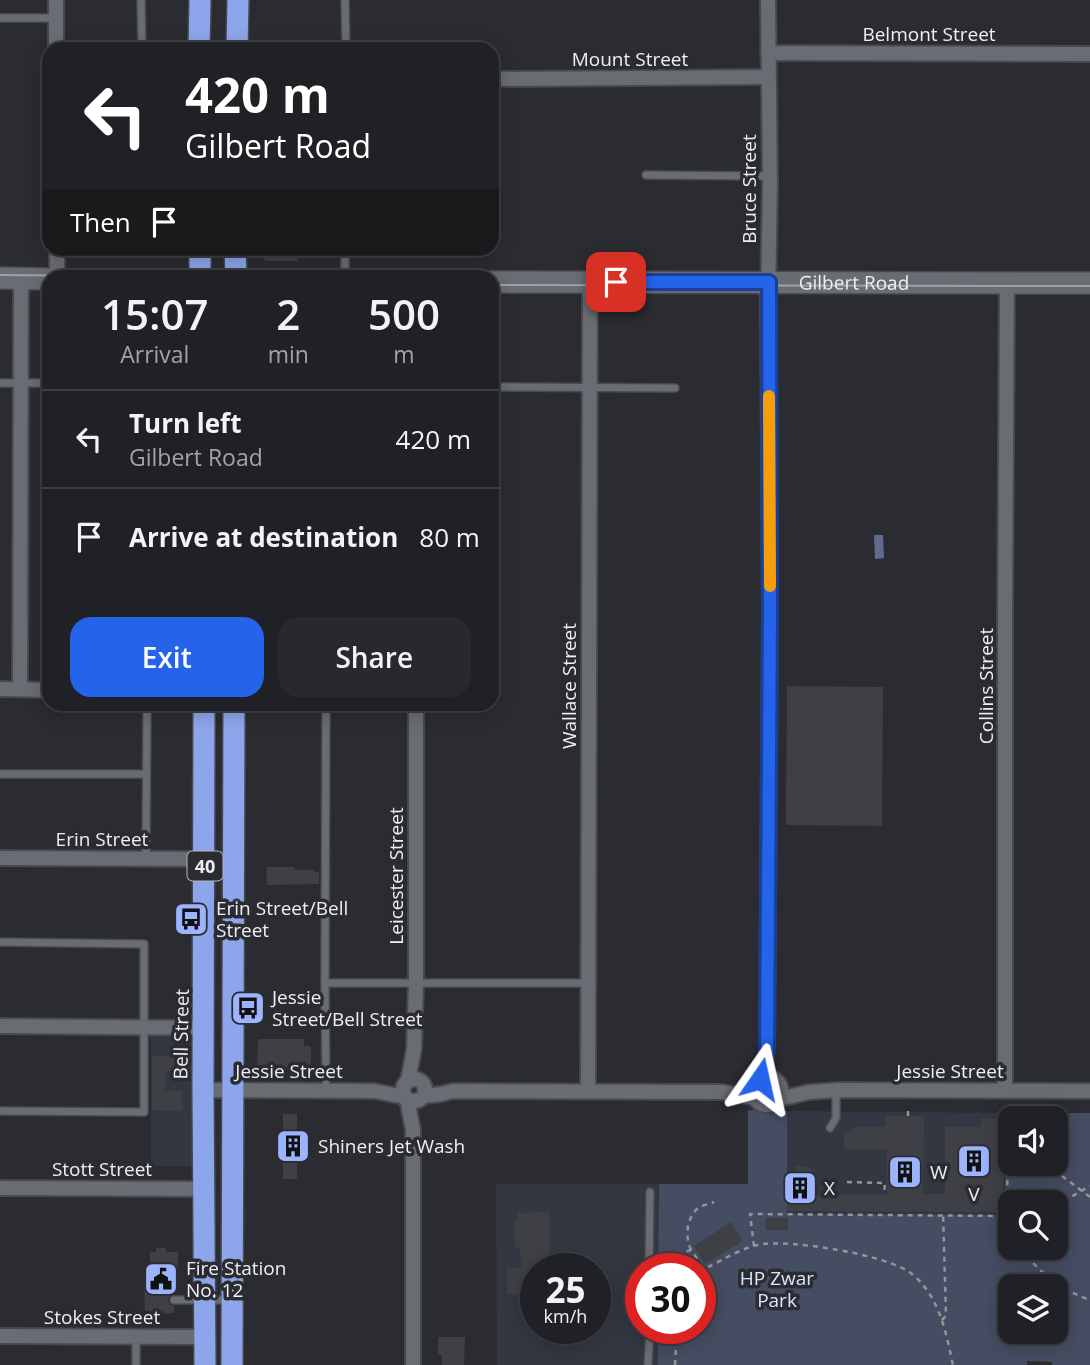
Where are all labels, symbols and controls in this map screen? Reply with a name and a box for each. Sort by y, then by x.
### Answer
street label: Belmont Street [862,21,996,47]
street label: Mount Street [572,46,689,72]
text: 420 m [185,61,330,127]
icon: left [70,70,161,161]
text: Gilbert Road [185,124,371,167]
street label: Bruce Street [736,134,762,244]
icon: arrive [145,203,183,241]
text: Then [70,204,131,240]
pin [586,252,646,312]
icon: arrive [597,263,635,301]
street label: Gilbert Road [799,270,909,296]
text: 15:07 [101,285,209,342]
text: 2 [276,285,300,342]
text: 500 [368,285,440,342]
text: Arrival [120,338,189,370]
text: min [268,338,309,370]
text: m [393,338,415,370]
text: Turn left [129,405,241,441]
icon: left [70,420,108,458]
text: 420 m [396,421,471,457]
text: Gilbert Road [129,441,263,473]
icon: arrive [70,518,108,556]
text: Arrive at destination [129,519,398,555]
text: 80 m [419,519,480,555]
button: Exit [70,617,264,697]
button: Share [278,617,471,697]
street label: Wallace Street [556,623,582,749]
street label: Collins Street [973,628,999,744]
street label: Leicester Street [383,807,409,945]
street label: Erin Street [56,826,149,852]
road number: 40 [188,852,222,880]
place label: Erin Street/Bell Street [216,895,348,943]
bus stop icon: Erin Street/Bell Street [172,900,210,938]
place label: Jessie Street/Bell Street [270,984,423,1032]
street label: Bell Street [167,988,195,1079]
bus stop icon: Jessie Street/Bell Street [229,989,267,1027]
position arrow [723,1042,797,1116]
street label: Jessie Street [233,1058,343,1084]
street label: Jessie Street [894,1058,1004,1084]
map controls [998,1106,1068,1344]
button: sound [998,1106,1068,1176]
building icon: Shiners Jet Wash [274,1127,312,1165]
place label: Shiners Jet Wash [318,1133,465,1159]
building icon: V [955,1142,993,1180]
building icon: W [886,1153,924,1191]
street label: Stott Street [52,1156,152,1182]
place label: W [930,1159,948,1185]
building icon: X [781,1169,819,1207]
place label: X [824,1175,835,1201]
place label: V [968,1181,980,1207]
button: search [998,1190,1068,1260]
speed limit sign: 30 [625,1253,716,1344]
place label: Fire Station No. 12 [186,1255,286,1303]
public building icon: Fire Station No. 12 [142,1260,180,1298]
park label: HP Zwar Park [740,1265,814,1313]
text: 25 [545,1266,586,1313]
button: layers [998,1274,1068,1344]
street label: Stokes Street [44,1304,160,1330]
text: km/h [544,1304,587,1328]

